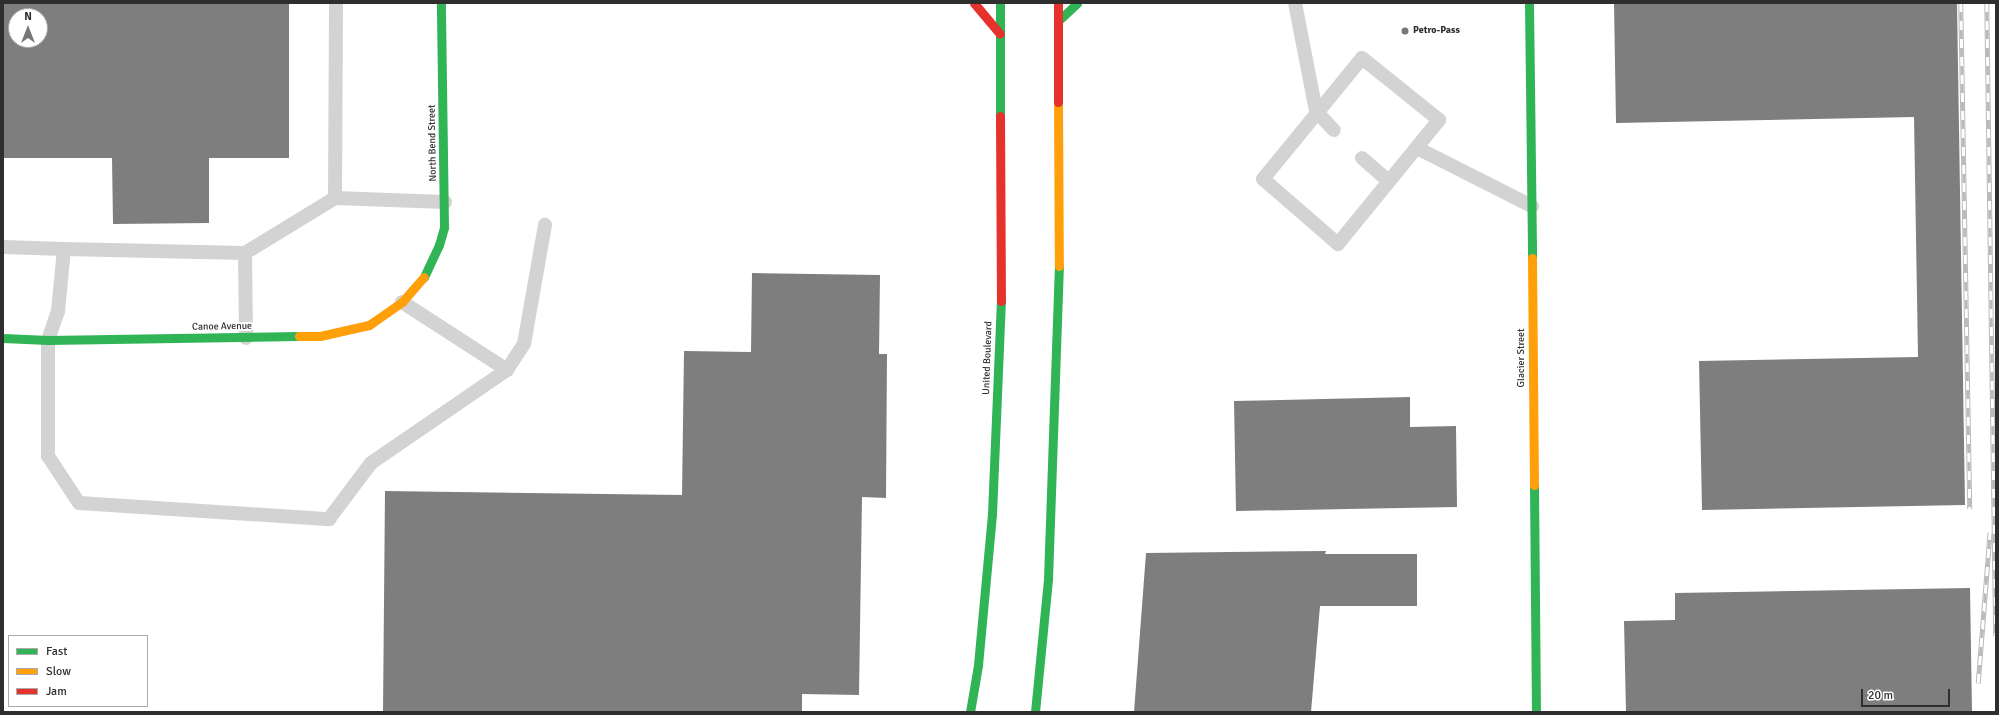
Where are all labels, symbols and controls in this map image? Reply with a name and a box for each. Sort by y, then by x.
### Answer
north arrow [8,8,48,48]
text: N [24,10,32,23]
place label: Petro-Pass [1413,25,1460,37]
marker: Petro-Pass [1400,26,1410,36]
street label: North Bend Street [426,104,440,182]
street label: Canoe Avenue [192,320,252,334]
street label: United Boulevard [981,321,995,395]
street label: Glacier Street [1516,329,1528,387]
legend [8,635,148,707]
text: Fast [46,644,67,659]
text: Slow [46,664,71,679]
scale bar [1863,681,1952,707]
text: Jam [46,684,67,699]
text: 20 m [1868,688,1893,703]

